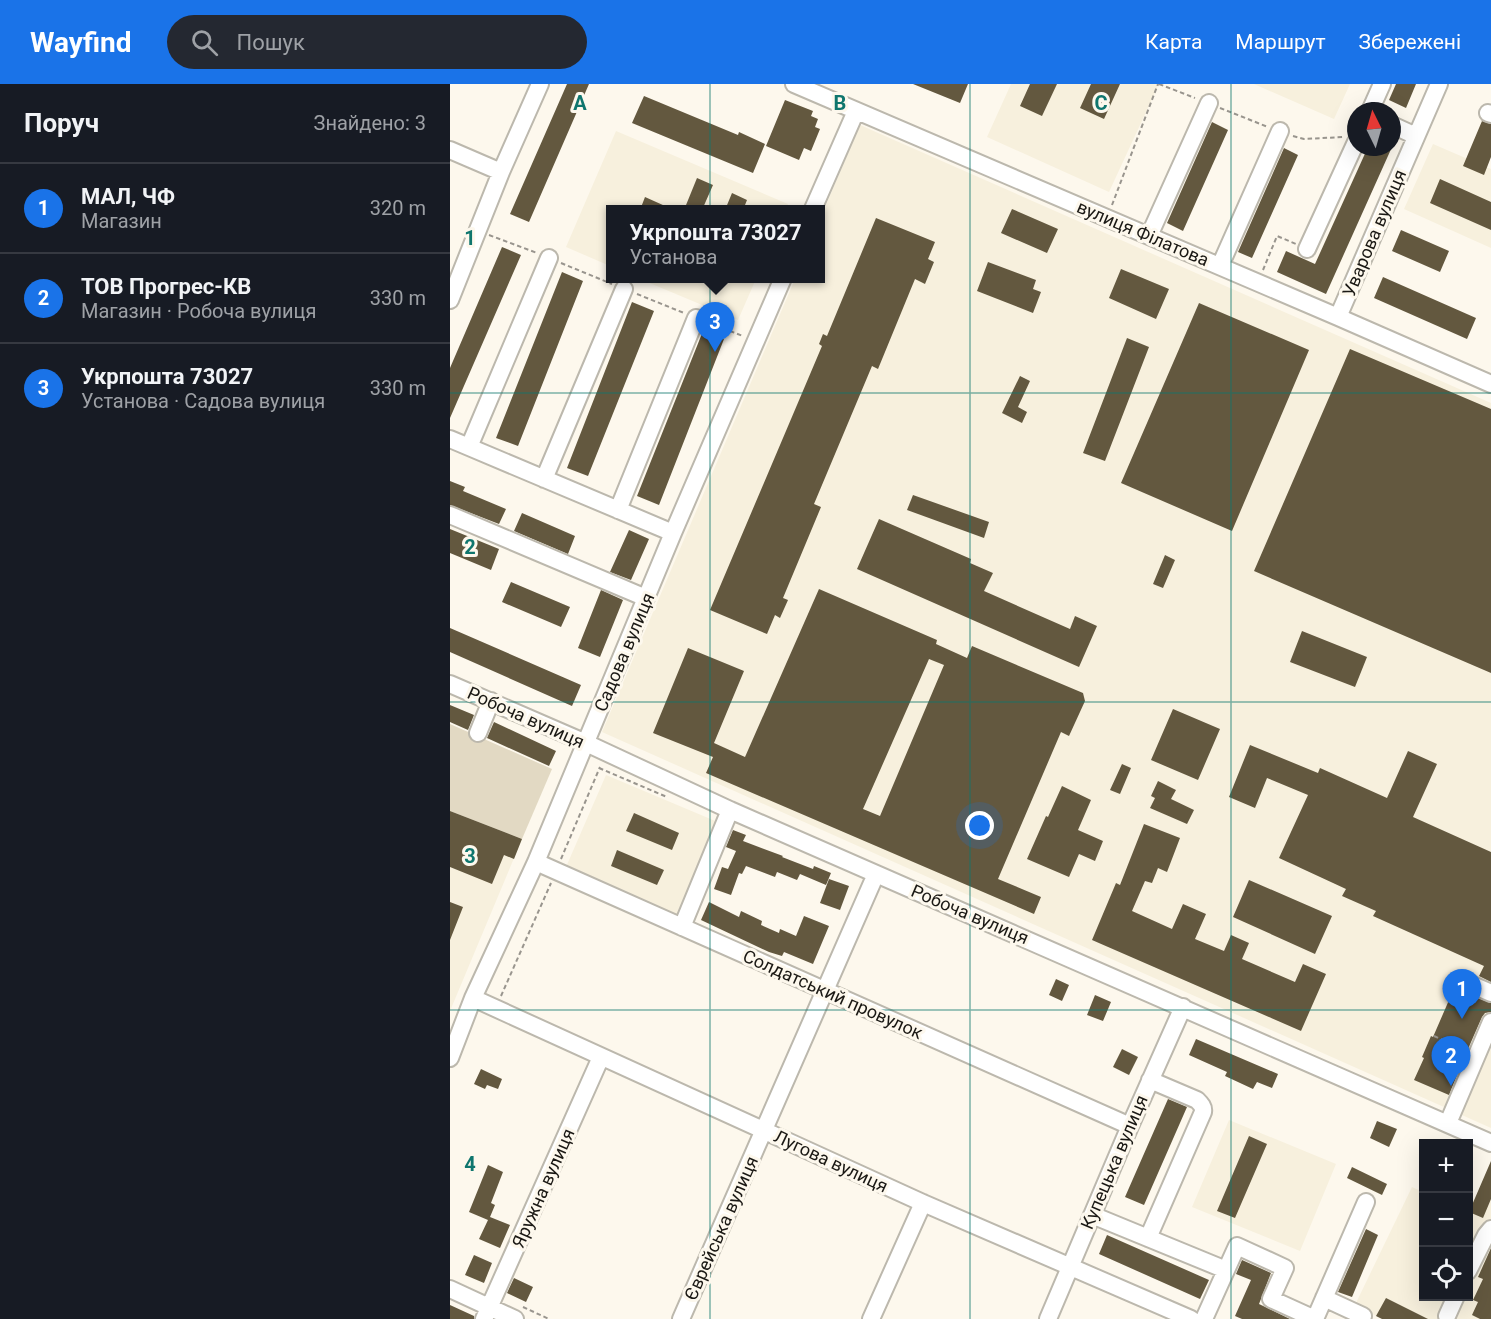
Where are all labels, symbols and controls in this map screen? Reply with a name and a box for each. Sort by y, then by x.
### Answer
search box [167,15,587,69]
text: Wayfind [30,26,131,59]
icon: search [188,26,221,59]
text: Пошук [236,30,305,55]
text: Карта [1145,30,1202,54]
text: Маршрут [1235,30,1326,54]
text: Збережені [1359,30,1461,54]
text: A [573,91,587,115]
text: B [834,91,846,115]
text: C [1094,91,1108,115]
north arrow [1347,102,1401,156]
text: Поруч [24,108,99,138]
text: Знайдено: 3 [314,111,426,135]
street label: Уварова вулиця [1338,166,1410,300]
text: МАЛ, ЧФ [81,184,175,209]
text: 1 [38,196,49,220]
text: 320 m [370,196,426,220]
street label: вулиця Філатова [1074,196,1212,270]
popup [606,205,825,283]
text: Магазин [81,209,162,233]
text: Укрпошта 73027 [629,220,802,245]
text: 1 [464,226,476,250]
text: Установа [629,245,717,269]
text: ТОВ Прогрес-КВ [81,274,251,299]
text: 2 [38,286,49,310]
text: 330 m [370,286,426,310]
text: Магазин · Робоча вулиця [81,299,317,323]
pin: 3 [696,302,734,352]
text: Укрпошта 73027 [81,364,253,389]
text: 3 [38,376,49,400]
text: 330 m [370,376,426,400]
text: Установа · Садова вулиця [81,389,325,413]
text: 2 [464,535,476,559]
street label: Садова вулиця [590,589,658,715]
street label: Робоча вулиця [464,682,588,752]
your location [965,811,994,840]
text: 3 [464,844,476,868]
street label: Робоча вулиця [908,880,1032,948]
street label: Солдатський провулок [740,945,926,1043]
pin: 1 [1442,970,1482,1019]
pin: 2 [1432,1036,1470,1086]
street label: Купецька вулиця [1076,1092,1152,1232]
street label: Яружна вулиця [507,1125,579,1251]
street label: Лугова вулиця [771,1125,891,1197]
map controls [1419,1139,1473,1301]
button: + [1419,1139,1473,1193]
text: 4 [464,1152,476,1176]
street label: Єврейська вулиця [680,1153,762,1303]
button: − [1419,1193,1473,1247]
button: locate [1419,1247,1473,1301]

